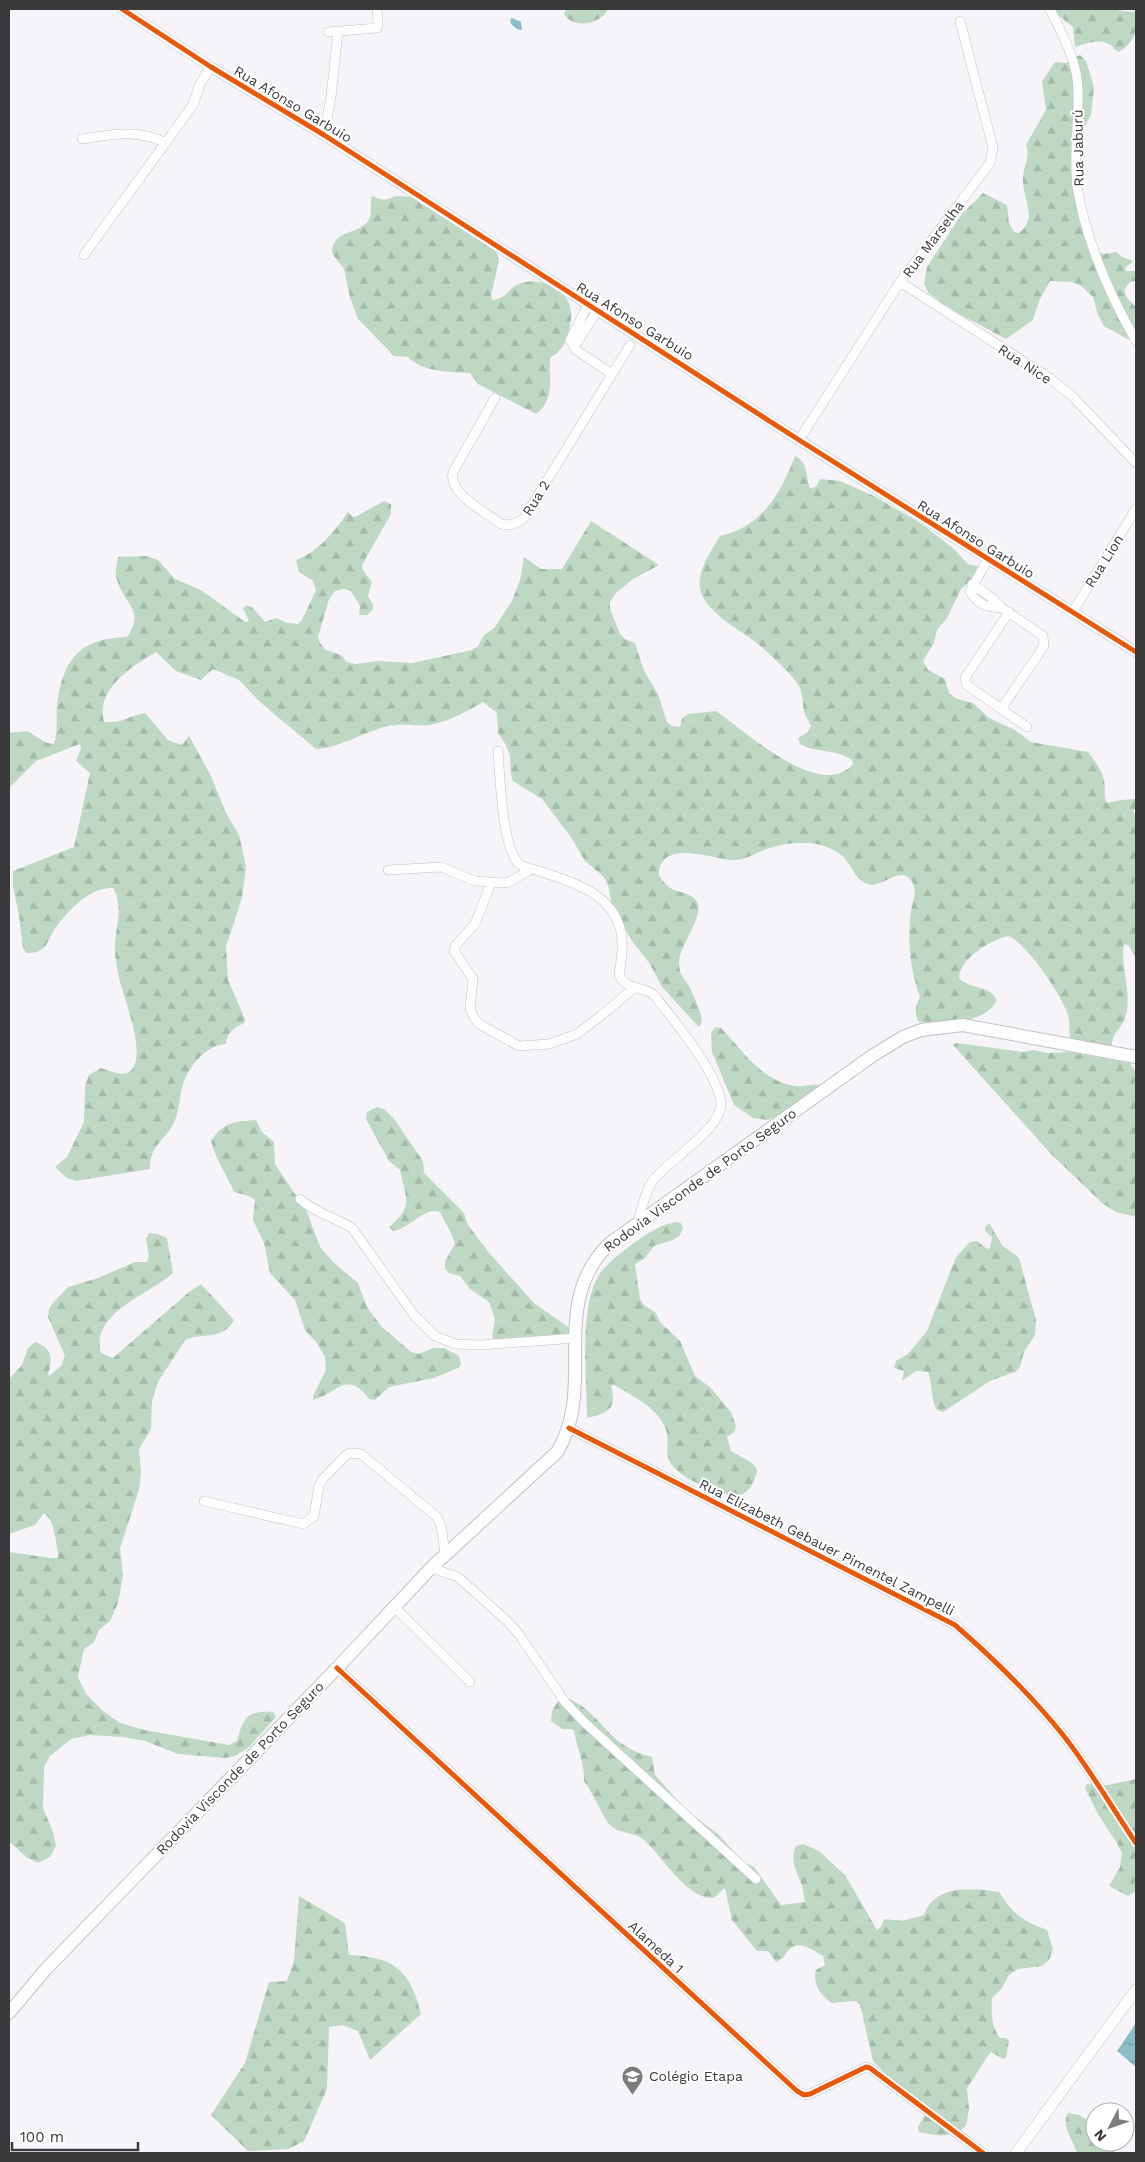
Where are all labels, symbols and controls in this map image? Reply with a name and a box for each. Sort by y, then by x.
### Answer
street label: Rua Afonso Garbuio [231,62,355,146]
street label: Rua Jaburú [1069,109,1087,187]
street label: Rua Marselha [899,198,967,280]
street label: Rua Afonso Garbuio [574,279,696,363]
street label: Rua Nice [995,341,1055,387]
street label: Rua 2 [519,478,553,518]
street label: Rua Afonso Garbuio [915,497,1037,581]
street label: Rua Lion [1081,532,1127,590]
street label: Rodovia Visconde de Porto Seguro [601,1105,799,1255]
street label: Rua Elizabeth Gebauer Pimentel Zampelli [697,1475,957,1619]
street label: Rodovia Visconde de Porto Seguro [153,1678,327,1858]
street label: Alameda 1 [625,1918,687,1976]
school or university icon: Colégio Etapa [621,2064,645,2095]
place label: Colégio Etapa [649,2068,743,2084]
north arrow [1085,2102,1135,2152]
scale bar [12,2120,139,2152]
text: N [1091,2126,1110,2145]
text: 100 m [20,2128,64,2146]

